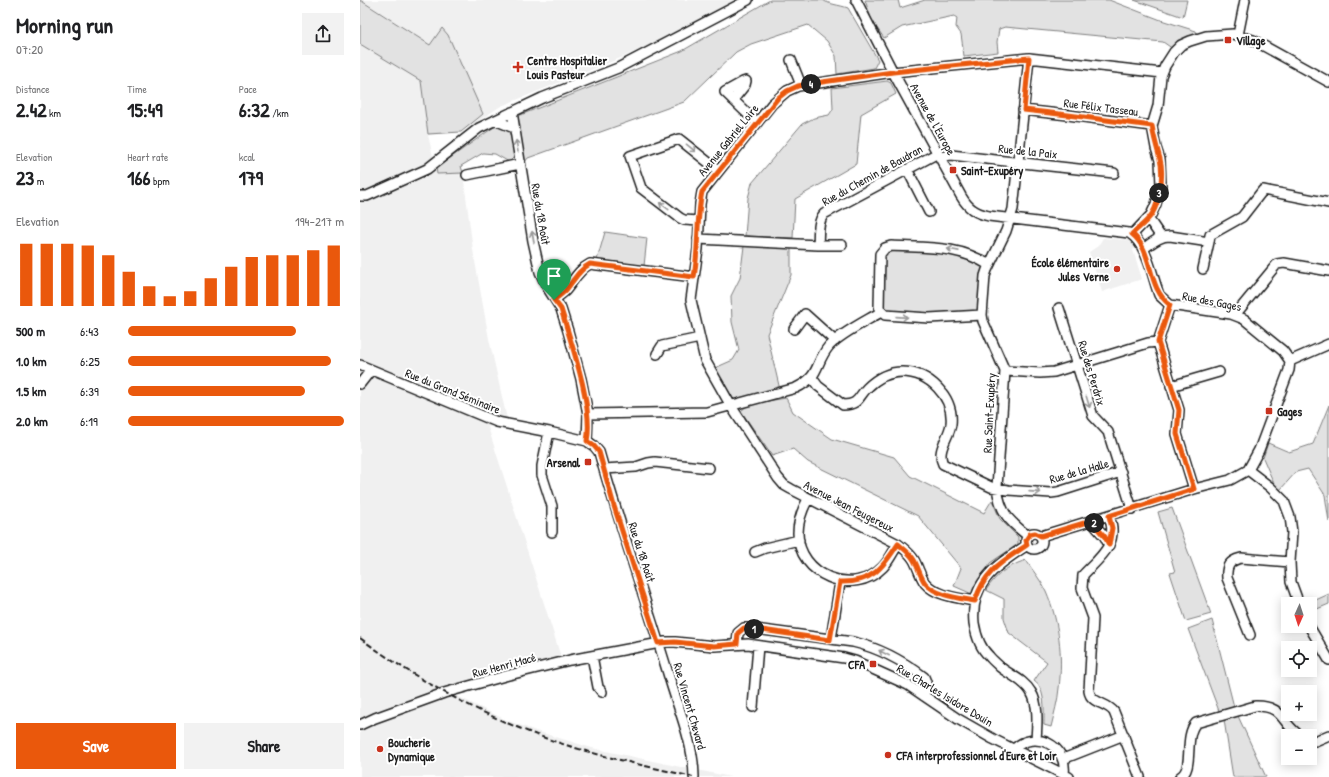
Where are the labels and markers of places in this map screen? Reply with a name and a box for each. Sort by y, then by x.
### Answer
place label: Village [1236,32,1266,50]
marker: Village [1223,35,1233,45]
place label: Centre Hospitalier Louis Pasteur [527,52,607,83]
marker: Centre Hospitalier Louis Pasteur [512,61,524,73]
pin: 4 [801,74,821,94]
place label: Saint-Exupéry [961,162,1023,180]
marker: Saint-Exupéry [948,165,958,175]
pin: 3 [1149,183,1169,203]
place label: École élémentaire Jules Verne [1031,254,1109,285]
pin [537,259,571,300]
marker: École élémentaire Jules Verne [1112,264,1122,274]
place label: Gages [1277,403,1303,421]
marker: Gages [1264,406,1274,416]
place label: Arsenal [547,454,581,471]
marker: Arsenal [583,457,593,467]
pin: 2 [1084,513,1104,533]
pin: 1 [744,619,764,639]
place label: CFA [848,656,865,673]
marker: CFA [868,659,878,669]
place label: Boucherie Dynamique [388,734,435,766]
marker: Boucherie Dynamique [375,744,385,754]
place label: CFA interprofessionnel d'Eure et Loir [896,747,1057,765]
marker: CFA interprofessionnel d'Eure et Loir [883,750,893,760]

